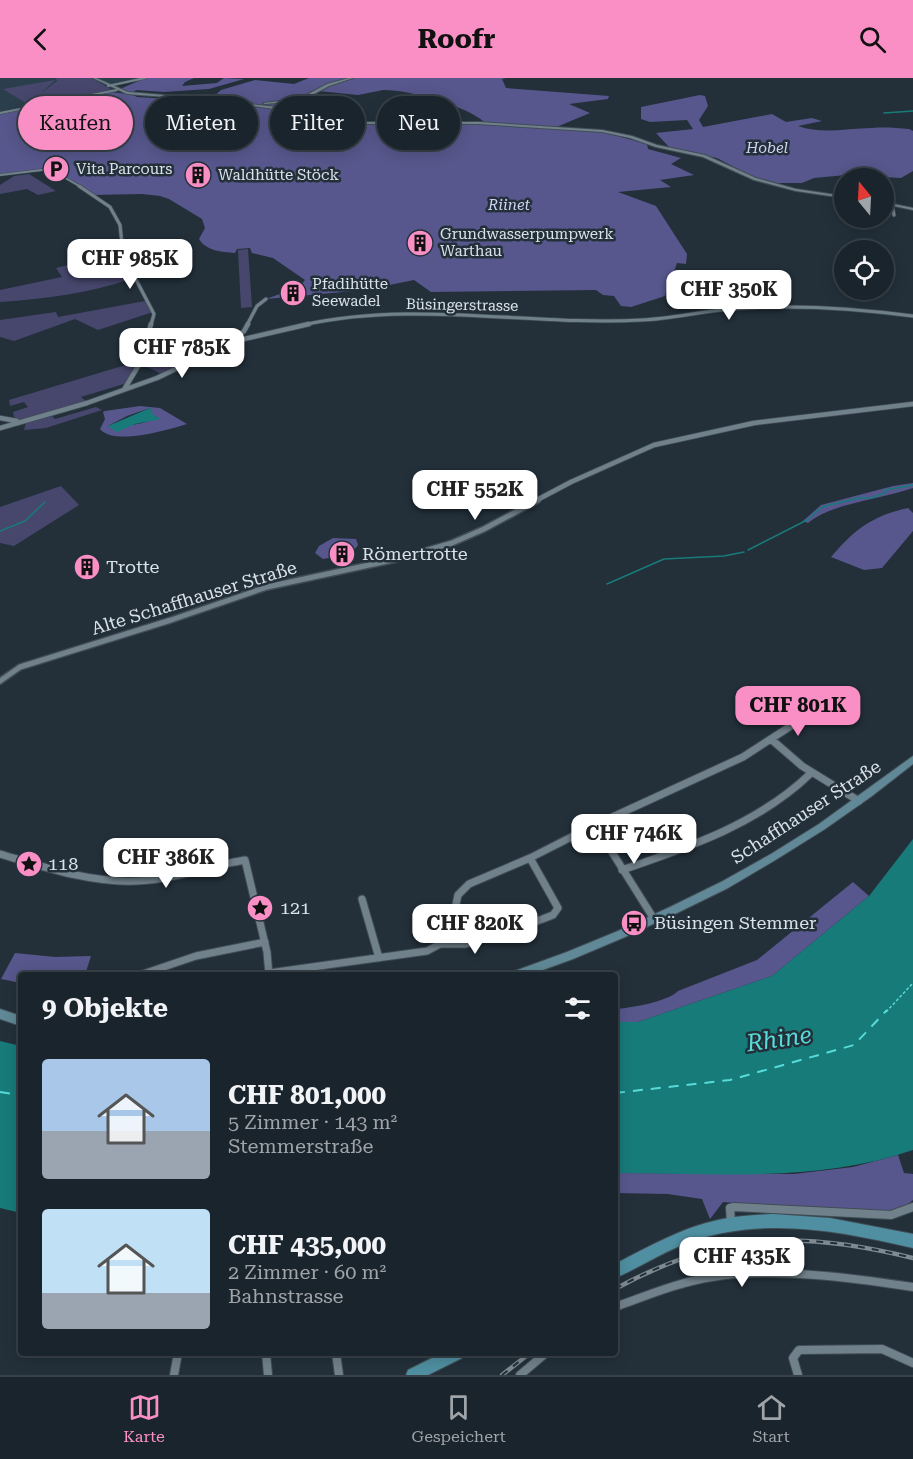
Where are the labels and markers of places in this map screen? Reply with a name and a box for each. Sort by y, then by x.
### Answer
parking icon: Vita Parcours [41,154,71,184]
place label: Vita Parcours [76,160,172,178]
building icon: Waldhütte Stöck [183,160,213,190]
place label: Waldhütte Stöck [218,166,339,184]
place label: Grundwasserpumpwerk Warthau [440,225,614,260]
building icon: Grundwasserpumpwerk Warthau [405,228,435,258]
pin: CHF 985K [68,239,192,290]
pin: CHF 350K [667,270,791,321]
place label: Pfadihütte Seewadel [312,275,388,310]
building icon: Pfadihütte Seewadel [278,278,308,308]
pin: CHF 785K [120,328,244,379]
pin: CHF 552K [413,470,537,521]
building icon: Römertrotte [327,539,357,569]
place label: Römertrotte [362,543,468,564]
building icon: Trotte [72,552,102,582]
place label: Trotte [106,556,160,577]
pin: CHF 801K [736,686,860,737]
pin: CHF 746K [572,814,696,865]
pin: CHF 386K [104,838,228,889]
place icon: 118 [14,849,44,879]
place label: 118 [48,853,78,874]
place icon: 121 [245,893,275,923]
place label: 121 [280,897,310,918]
pin: CHF 820K [413,904,537,955]
bus stop icon: Büsingen Stemmer [619,908,649,938]
place label: Büsingen Stemmer [654,912,816,933]
pin: CHF 435K [680,1237,804,1288]

